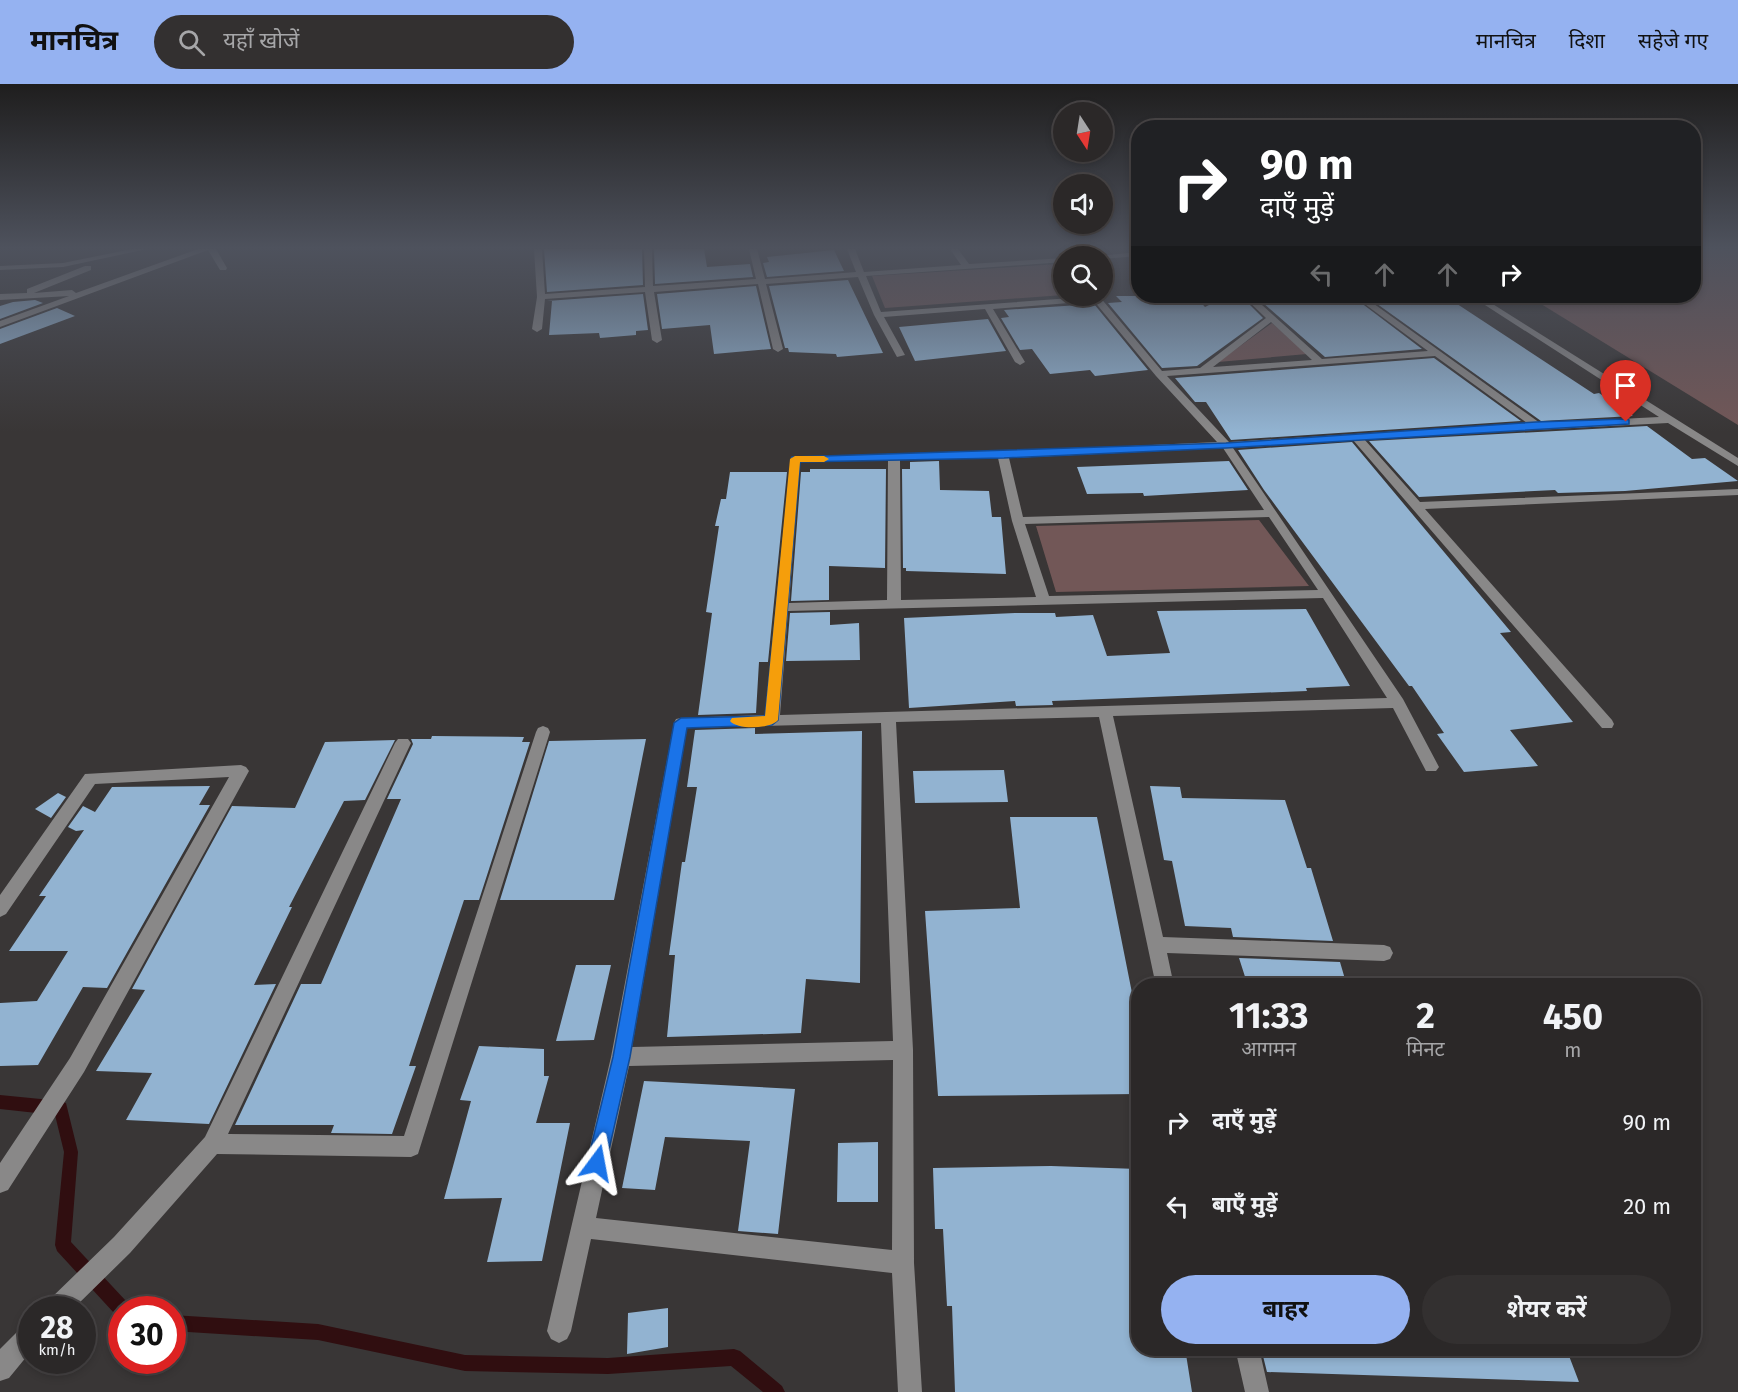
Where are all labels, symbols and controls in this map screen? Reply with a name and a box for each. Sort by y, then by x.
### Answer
search box [154,15,574,69]
text: मानचित्र [30,24,118,57]
icon: search [175,26,208,59]
text: यहाँ खोजें [223,27,299,54]
text: मानचित्र [1476,28,1536,54]
text: दिशा [1569,28,1605,54]
text: सहेजे गए [1638,28,1708,54]
north arrow [1053,102,1113,162]
map controls [1053,102,1113,306]
text: 90 m [1260,140,1354,190]
icon: right [1161,144,1239,222]
button: sound [1053,174,1113,234]
text: दाएँ मुड़ें [1260,191,1334,223]
button: search [1053,246,1113,306]
icon: left [1305,258,1338,291]
icon: ahead [1368,258,1401,291]
icon: ahead [1431,258,1464,291]
icon: right [1494,258,1527,291]
pin [1600,360,1651,422]
icon: arrive [1609,369,1642,402]
text: 11:33 [1229,994,1308,1038]
text: 2 [1416,994,1435,1038]
text: 450 [1543,995,1603,1039]
text: आगमन [1241,1037,1296,1061]
text: मिनट [1406,1037,1445,1061]
text: m [1564,1038,1581,1062]
icon: right [1161,1106,1194,1139]
text: दाएँ मुड़ें [1212,1107,1276,1134]
text: 90 m [1622,1109,1671,1136]
position arrow [565,1131,629,1195]
icon: left [1161,1190,1194,1223]
text: बाएँ मुड़ें [1212,1191,1278,1218]
text: 20 m [1623,1193,1671,1220]
button: बाहर [1161,1275,1410,1344]
button: शेयर करें [1422,1275,1671,1344]
speed limit sign: 30 [108,1296,186,1374]
text: 28 [41,1310,73,1346]
text: km/h [38,1341,76,1359]

